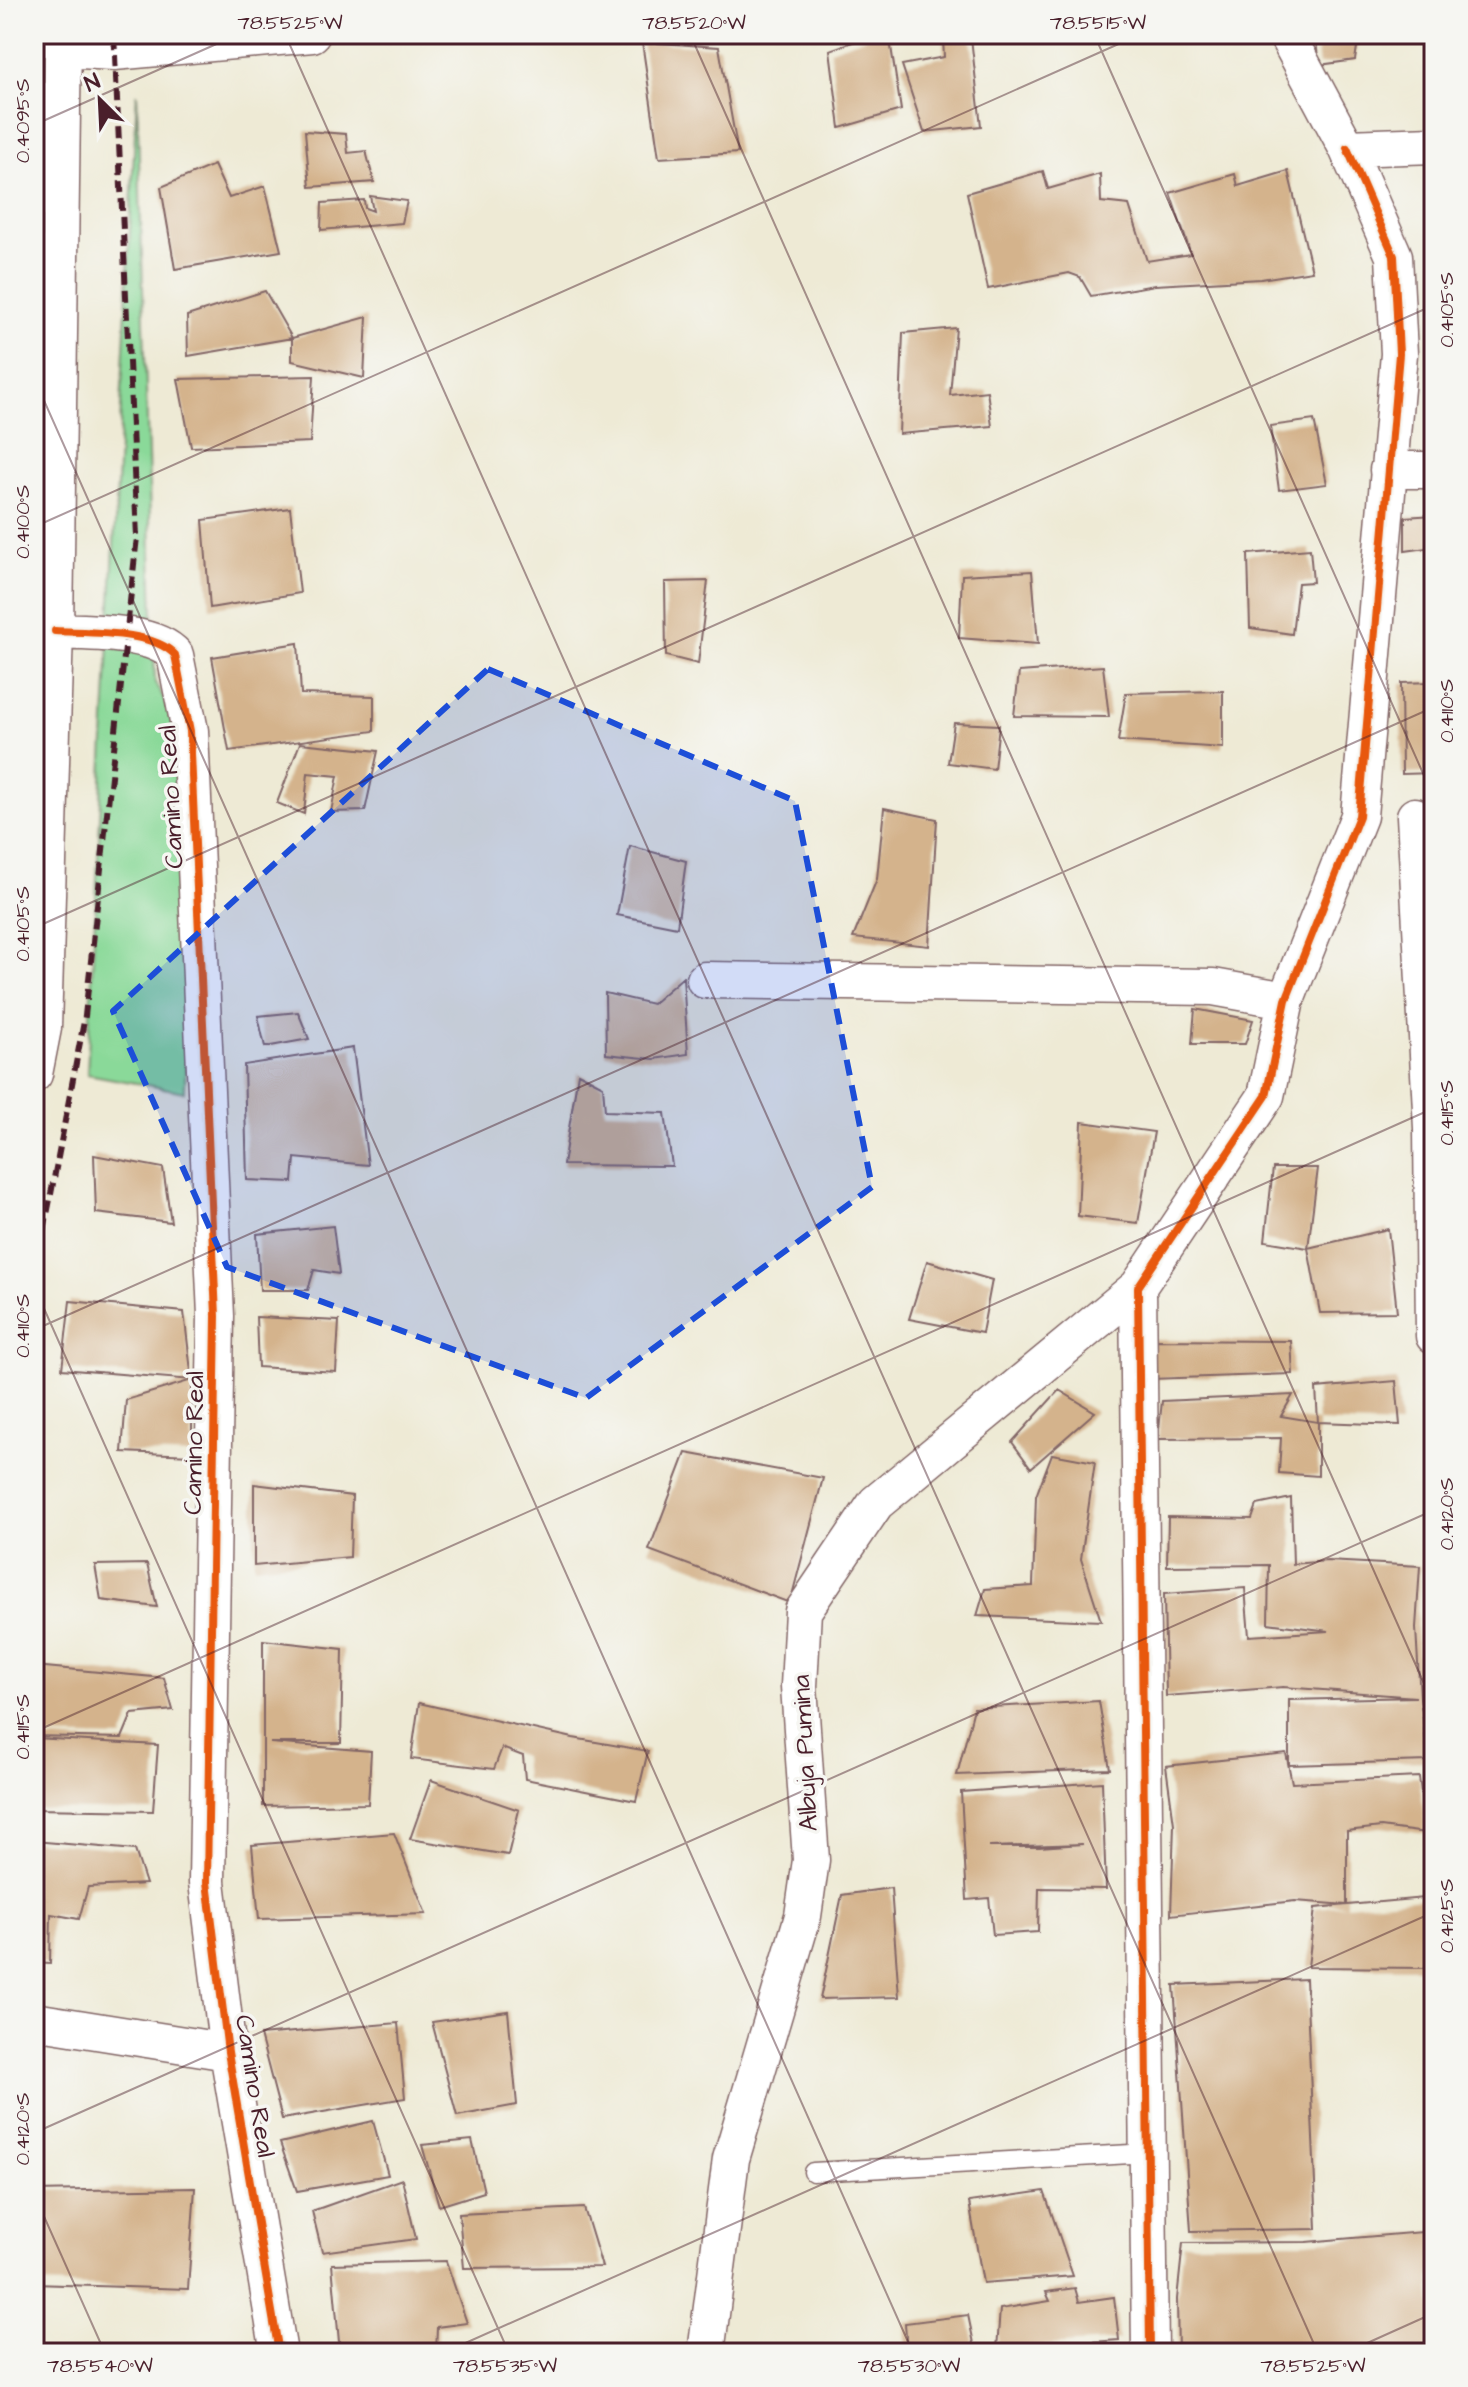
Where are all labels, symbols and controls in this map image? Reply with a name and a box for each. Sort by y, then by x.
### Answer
text: 78.5525°W [237,9,343,37]
text: 78.5520°W [642,9,746,37]
text: 78.5515°W [1050,9,1146,37]
north arrow [60,60,140,140]
text: N [80,66,105,100]
text: 0.4095°S [9,79,37,163]
text: 0.4105°S [1433,272,1461,348]
text: 0.4100°S [9,485,37,559]
text: 0.4110°S [1433,679,1461,743]
street label: Camino Real [149,724,193,870]
text: 0.4105°S [9,886,37,962]
text: 0.4115°S [1433,1080,1461,1146]
text: 0.4110°S [9,1294,37,1358]
street label: Camino Real [175,1371,213,1515]
text: 0.4120°S [1433,1477,1461,1550]
street label: Albuja Pumina [783,1674,827,1832]
text: 0.4115°S [9,1694,37,1760]
text: 0.4125°S [1433,1879,1461,1953]
street label: Camino Real [226,2012,284,2160]
text: 0.4120°S [9,2092,37,2165]
text: 78.5540°W [47,2352,153,2380]
text: 78.5535°W [453,2352,557,2380]
text: 78.5530°W [858,2352,960,2380]
text: 78.5525°W [1260,2352,1366,2380]

